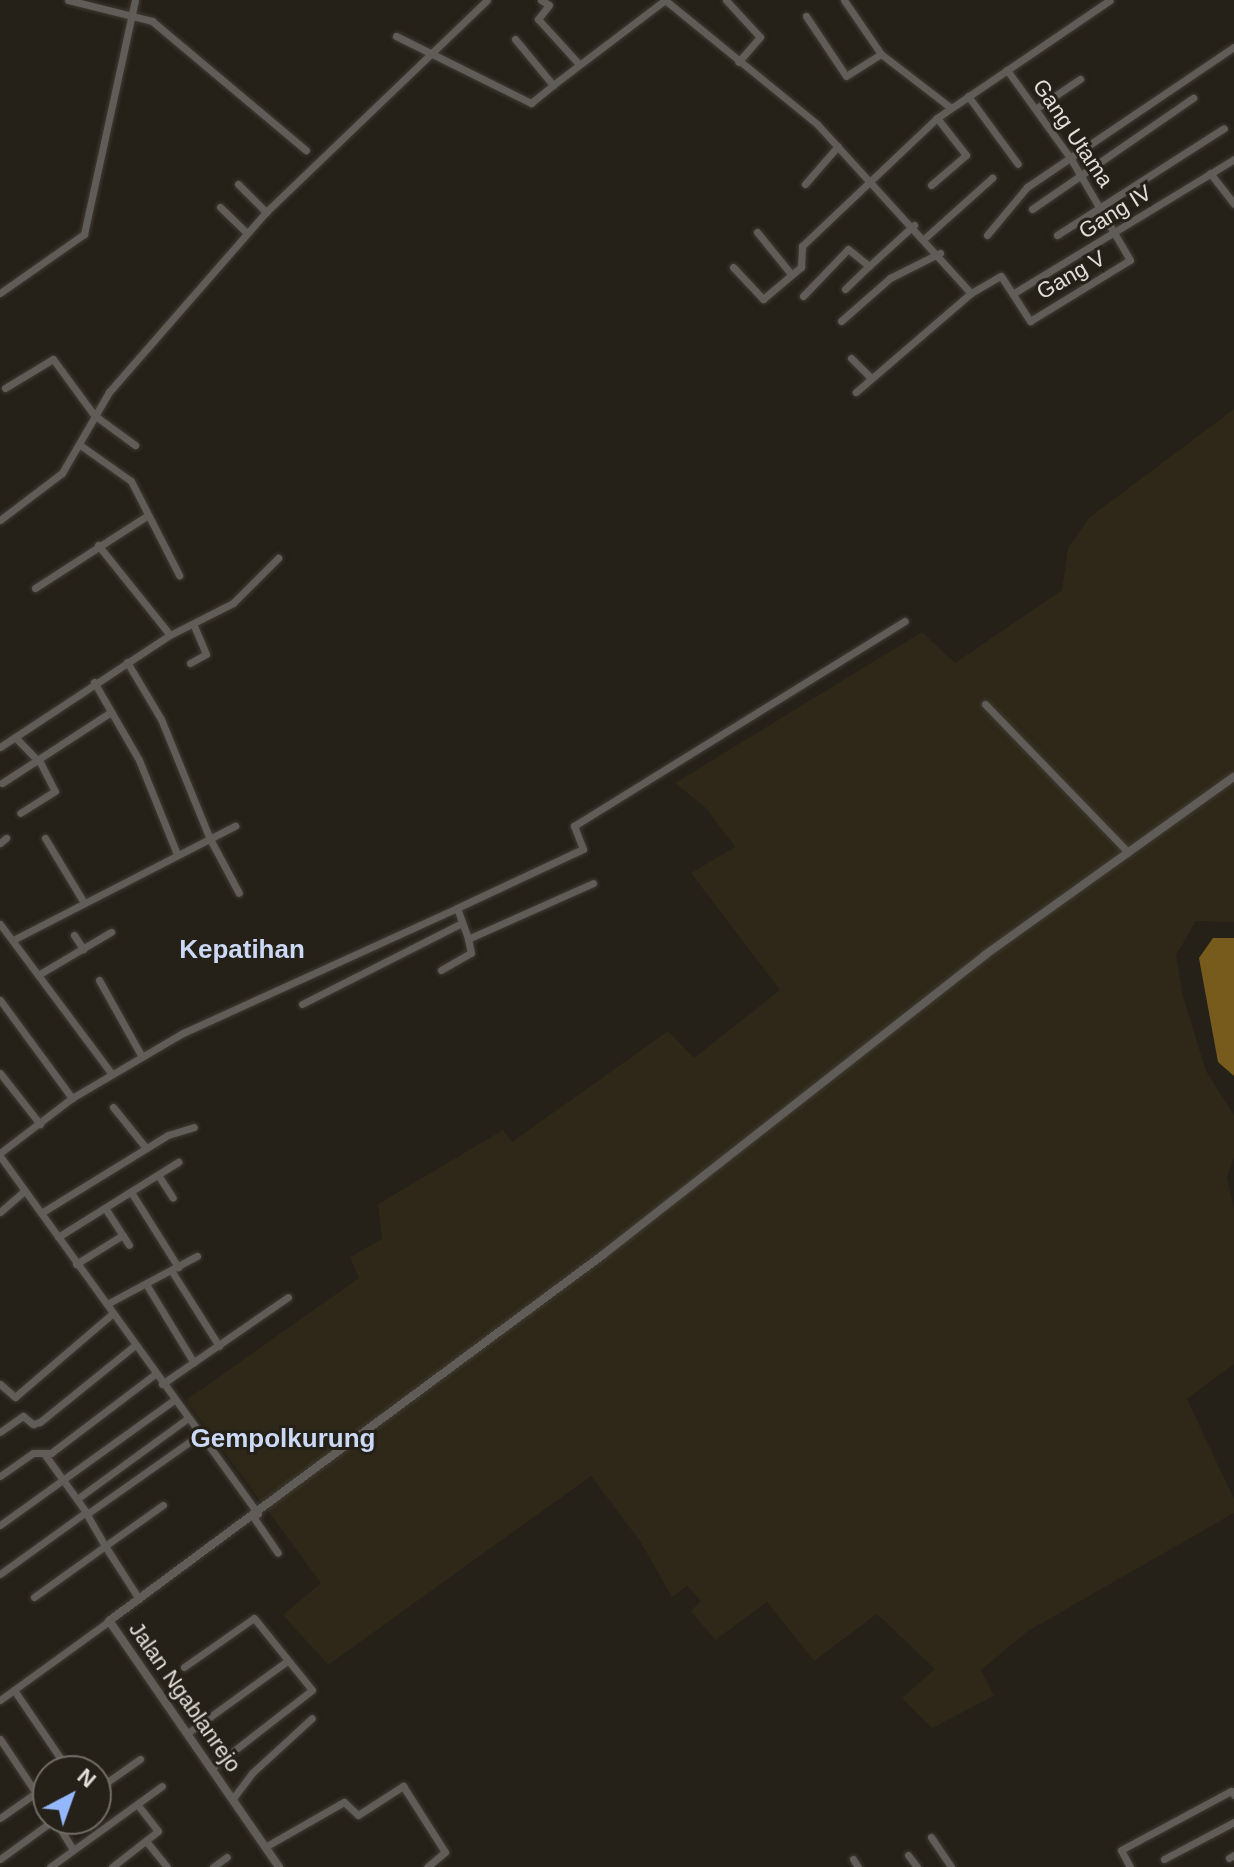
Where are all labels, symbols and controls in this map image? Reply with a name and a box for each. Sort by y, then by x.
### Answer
street label: Gang Utama [1027,74,1119,192]
street label: Gang IV [1074,179,1156,245]
street label: Gang V [1032,245,1110,305]
district label: Kepatihan [179,934,305,966]
district label: Gempolkurung [191,1423,375,1455]
street label: Jalan Ngablanrejo [123,1617,247,1777]
north arrow [32,1755,112,1835]
text: N [73,1763,101,1793]

